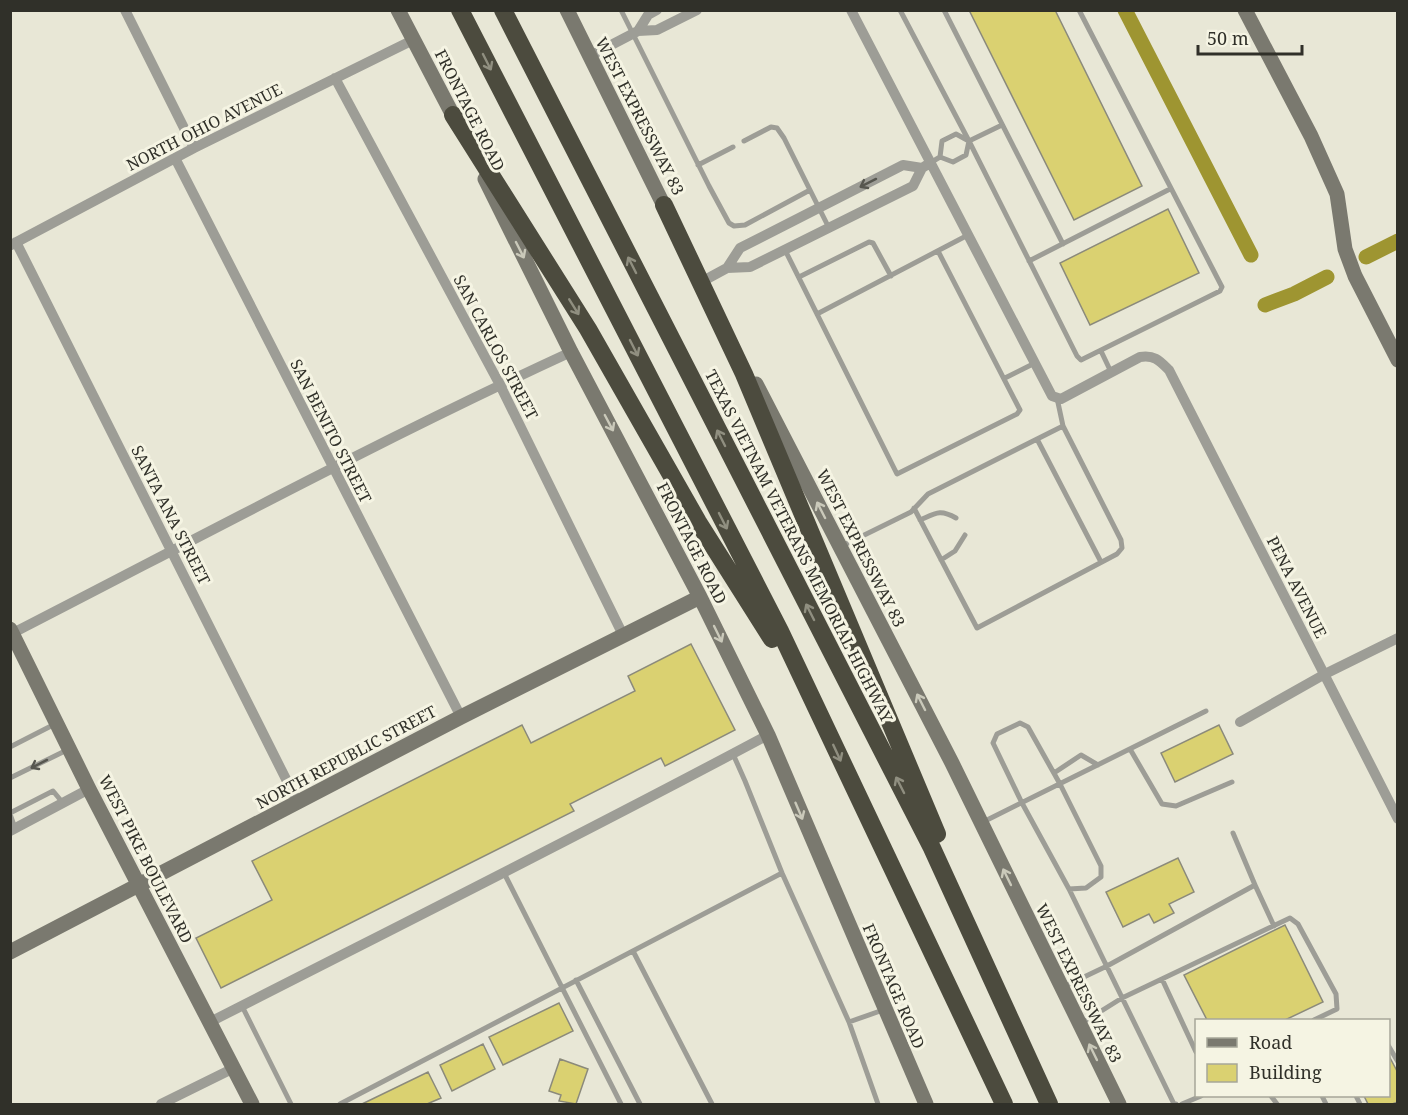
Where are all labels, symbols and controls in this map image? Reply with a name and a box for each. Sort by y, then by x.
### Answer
scale bar [1198,18,1302,56]
text: 50 m [1207,26,1249,50]
street label: WEST EXPRESSWAY 83 [591,33,689,199]
street label: FRONTAGE ROAD [430,45,510,175]
one-way arrow [482,53,493,71]
street label: NORTH OHIO AVENUE [122,78,286,176]
one-way arrow [859,178,877,189]
one-way arrow [515,240,527,258]
one-way arrow [626,256,637,274]
street label: SAN CARLOS STREET [449,271,544,423]
one-way arrow [568,298,580,315]
one-way arrow [629,338,640,356]
street label: SAN BENITO STREET [285,355,377,507]
street label: TEXAS VIETNAM VETERANS MEMORIAL HIGHWAY [700,366,898,727]
one-way arrow [604,414,615,432]
one-way arrow [715,430,726,448]
street label: SANTA ANA STREET [126,442,216,589]
street label: WEST EXPRESSWAY 83 [812,465,910,631]
street label: FRONTAGE ROAD [652,478,732,608]
one-way arrow [815,501,827,519]
one-way arrow [718,512,729,530]
street label: PENA AVENUE [1262,532,1332,642]
one-way arrow [804,603,816,621]
one-way arrow [713,624,724,642]
one-way arrow [914,693,926,711]
street label: NORTH REPUBLIC STREET [252,700,440,814]
one-way arrow [832,743,844,761]
one-way arrow [31,758,49,770]
street label: WEST PIKE BOULEVARD [94,771,198,947]
one-way arrow [894,777,906,794]
one-way arrow [794,802,805,820]
one-way arrow [1001,868,1013,886]
street label: WEST EXPRESSWAY 83 [1031,900,1127,1066]
street label: FRONTAGE ROAD [858,920,930,1052]
legend [1195,1019,1390,1097]
text: Road [1249,1030,1292,1054]
one-way arrow [1087,1043,1098,1061]
text: Building [1249,1060,1322,1084]

